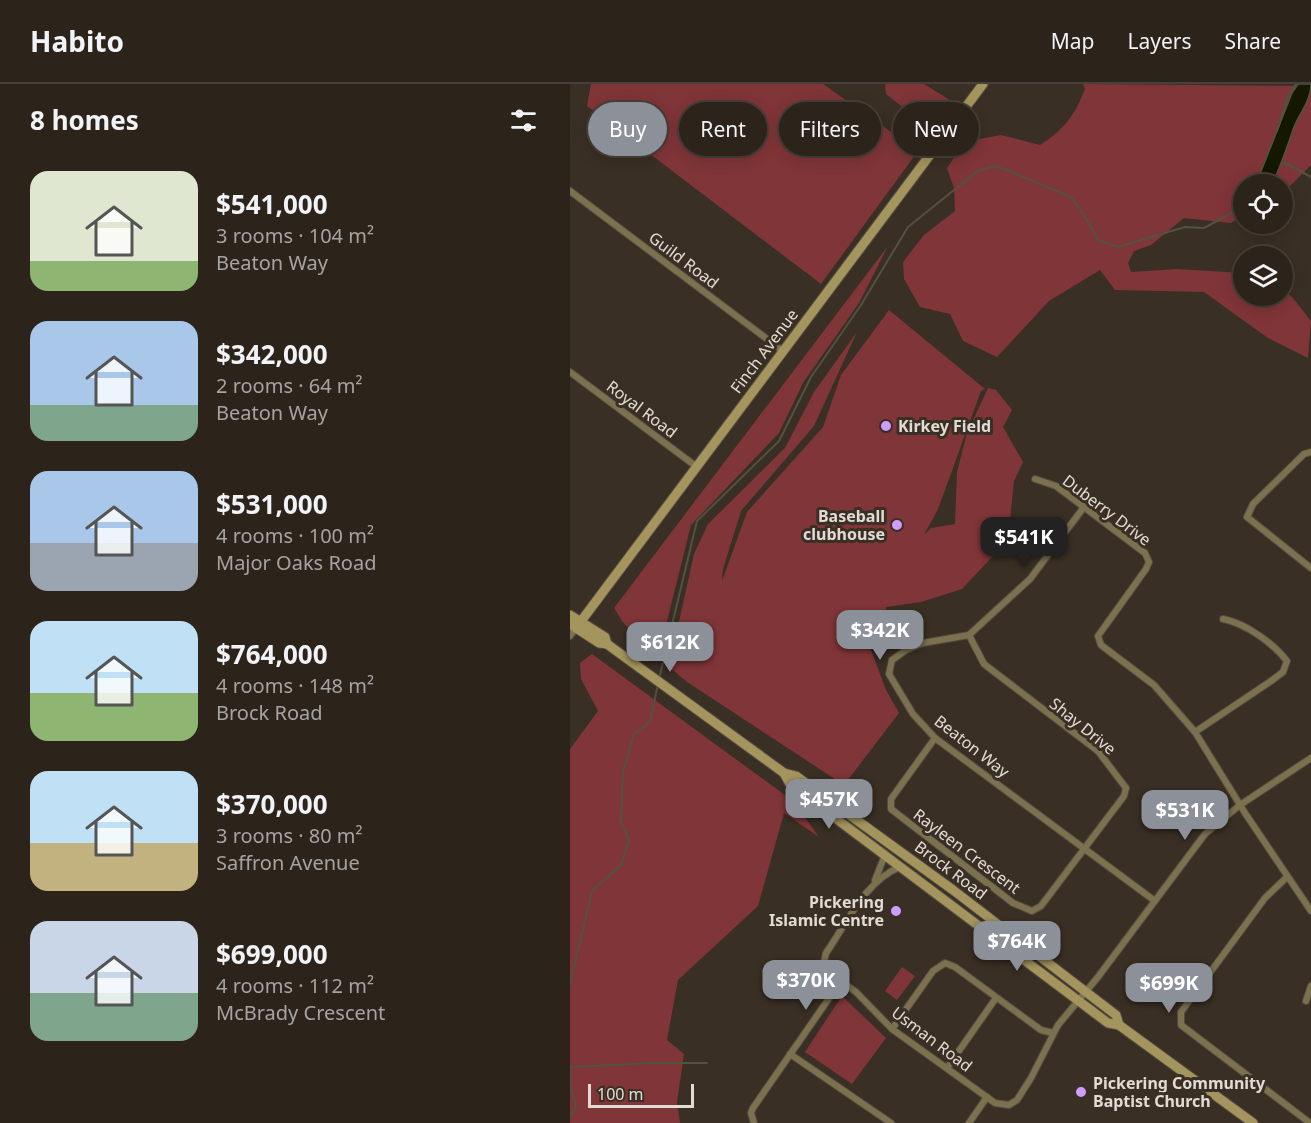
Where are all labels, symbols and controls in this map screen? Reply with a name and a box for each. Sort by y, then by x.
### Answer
text: Habito [30,22,124,60]
text: Map [1051,27,1095,55]
text: Layers [1128,27,1192,55]
text: Share [1225,27,1281,55]
text: 8 homes [30,102,139,138]
chip: Buy [588,102,667,156]
chip: Rent [679,102,767,156]
chip: Filters [779,102,881,156]
chip: New [893,102,979,156]
icon: filters [507,104,540,137]
map controls [1233,174,1293,306]
button: locate [1233,174,1293,234]
text: $541,000 [216,186,328,222]
icon: home [78,195,150,267]
text: 3 rooms · 104 m² [216,222,374,249]
street label: Guild Road [645,226,723,294]
button: layers [1233,246,1293,306]
text: Beaton Way [216,249,328,276]
street label: Finch Avenue [725,304,803,398]
text: $342,000 [216,336,328,372]
icon: home [78,345,150,417]
text: 2 rooms · 64 m² [216,372,363,399]
street label: Royal Road [602,375,682,443]
text: Beaton Way [216,399,328,426]
place label: Kirkey Field [898,415,991,437]
marker: Kirkey Field [879,419,893,433]
street label: Duberry Drive [1058,469,1156,551]
text: $531,000 [216,486,328,522]
icon: home [78,495,150,567]
place label: Baseball clubhouse [803,505,885,545]
pin: $541K [982,517,1066,568]
marker: Baseball clubhouse [890,518,904,532]
text: 4 rooms · 100 m² [216,522,374,549]
text: $541K [994,523,1054,550]
text: Major Oaks Road [216,549,376,576]
pin: $342K [838,610,922,661]
text: $342K [850,616,910,643]
pin: $612K [628,622,712,673]
text: $612K [640,628,700,655]
text: $764,000 [216,636,328,672]
icon: home [78,645,150,717]
text: 4 rooms · 148 m² [216,672,374,699]
street label: Shay Drive [1045,692,1121,760]
text: Brock Road [216,699,323,726]
street label: Beaton Way [930,710,1015,783]
pin: $457K [787,779,871,830]
text: $457K [799,785,859,812]
text: $370,000 [216,786,328,822]
pin: $531K [1143,790,1227,841]
icon: home [78,795,150,867]
text: $531K [1155,796,1215,823]
street label: Rayleen Crescent [909,803,1025,899]
text: 3 rooms · 80 m² [216,822,363,849]
street label: Brock Road [910,836,992,904]
text: Saffron Avenue [216,849,360,876]
place label: Pickering Islamic Centre [769,891,884,931]
marker: Pickering Islamic Centre [889,904,903,918]
pin: $764K [975,921,1059,972]
text: $764K [987,927,1047,954]
text: $699,000 [216,936,328,972]
icon: home [78,945,150,1017]
pin: $370K [764,960,848,1011]
pin: $699K [1127,963,1211,1014]
text: $370K [776,966,836,993]
text: $699K [1139,969,1199,996]
text: 4 rooms · 112 m² [216,972,374,999]
text: McBrady Crescent [216,999,385,1026]
street label: Usman Road [887,1001,977,1077]
place label: Pickering Community Baptist Church [1093,1072,1266,1112]
scale bar [588,1081,694,1108]
text: 100 m [597,1083,644,1105]
marker: Pickering Community Baptist Church [1074,1085,1088,1099]

